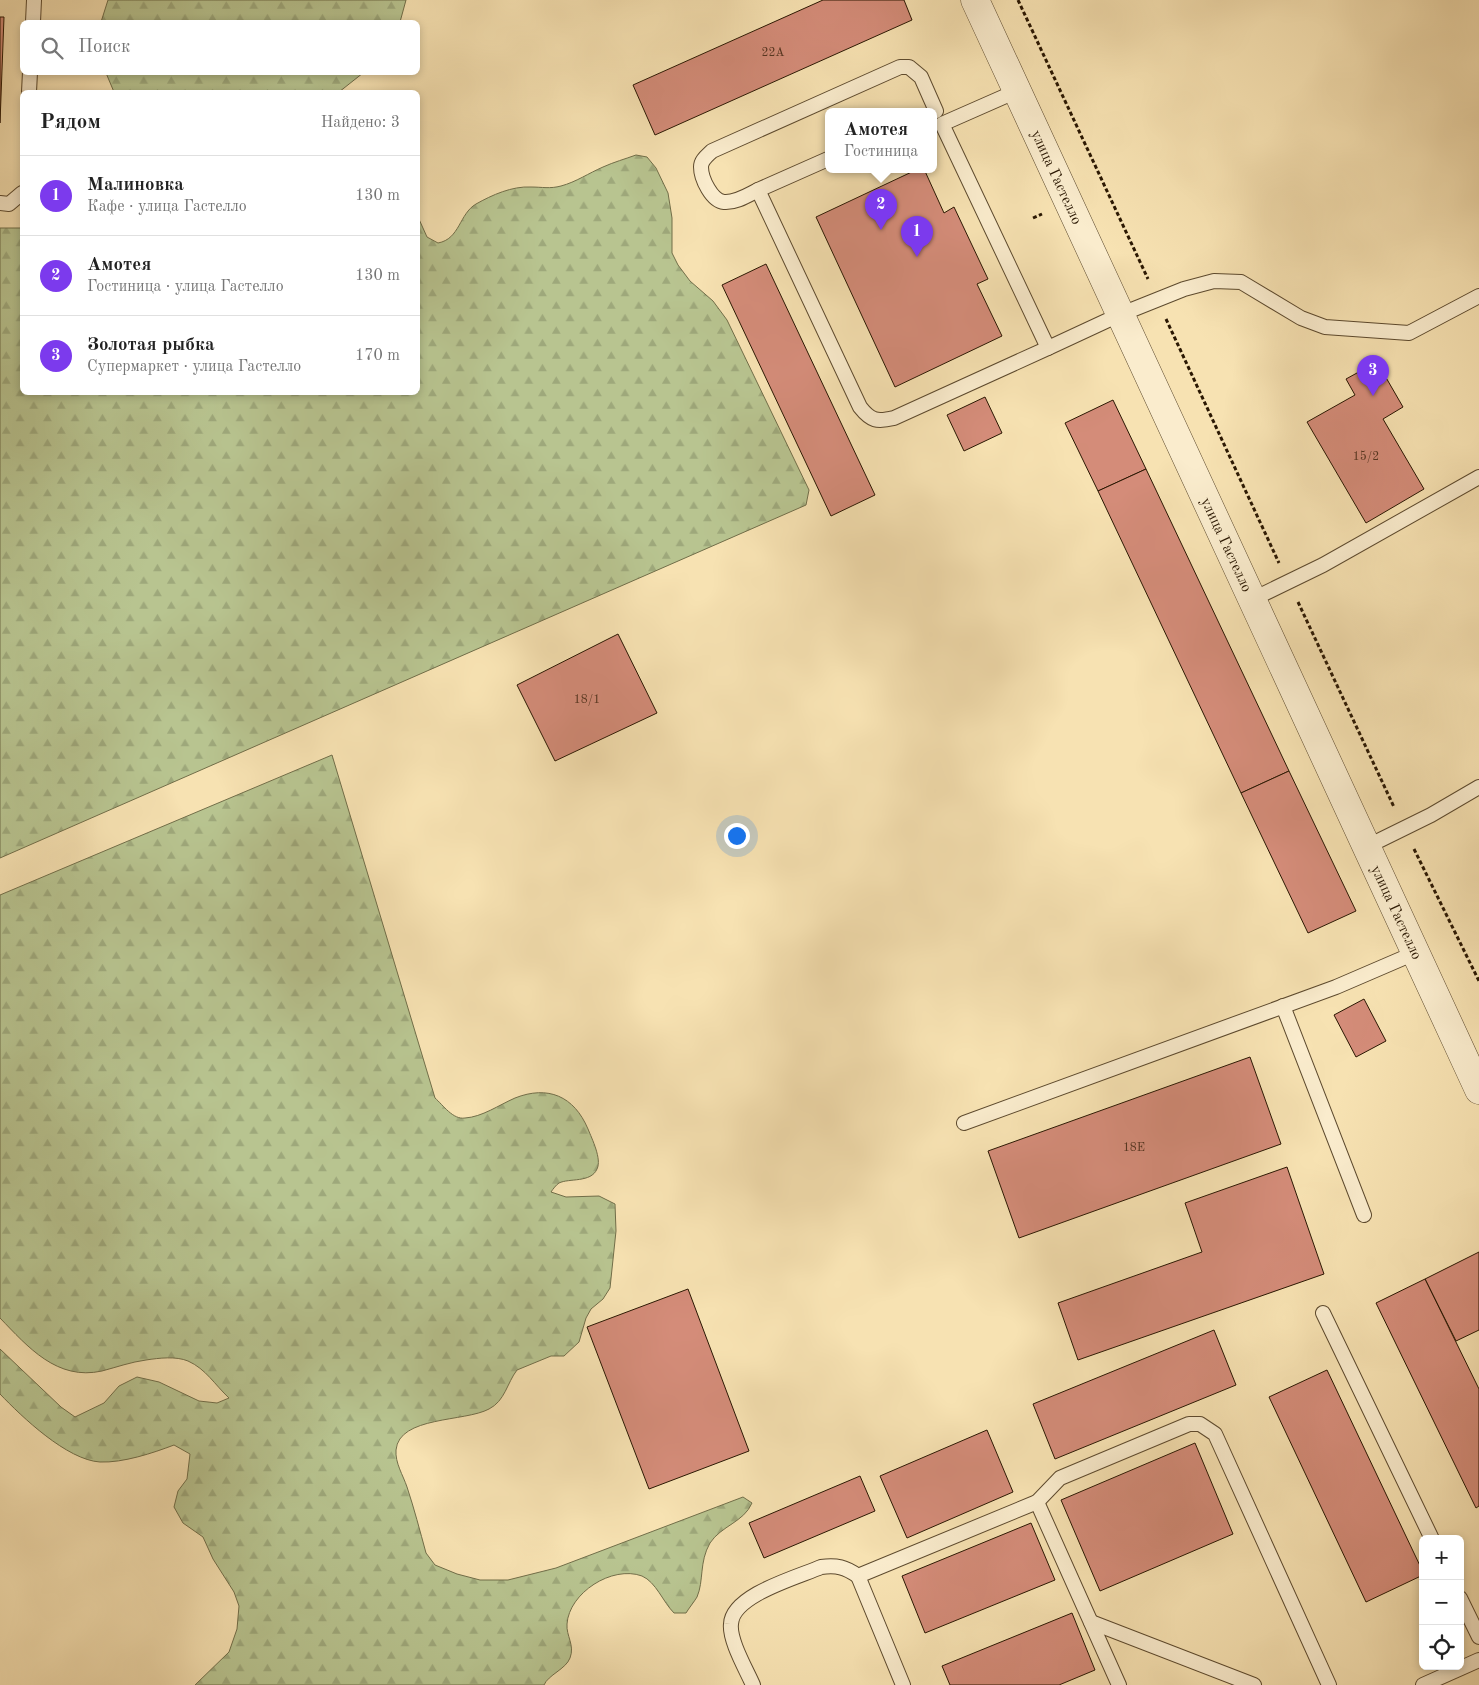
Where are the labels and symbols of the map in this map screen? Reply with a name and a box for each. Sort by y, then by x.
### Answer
house number: 22А [761,47,785,59]
street label: улица Гастелло [1027,128,1084,227]
pin: 2 [865,189,897,230]
pin: 1 [901,216,933,257]
pin: 3 [1357,355,1389,396]
house number: 15/2 [1353,450,1379,463]
street label: улица Гастелло [1197,496,1254,595]
house number: 18/1 [574,694,600,706]
your location [724,823,750,849]
street label: улица Гастелло [1367,863,1424,962]
house number: 18Е [1123,1142,1145,1154]

